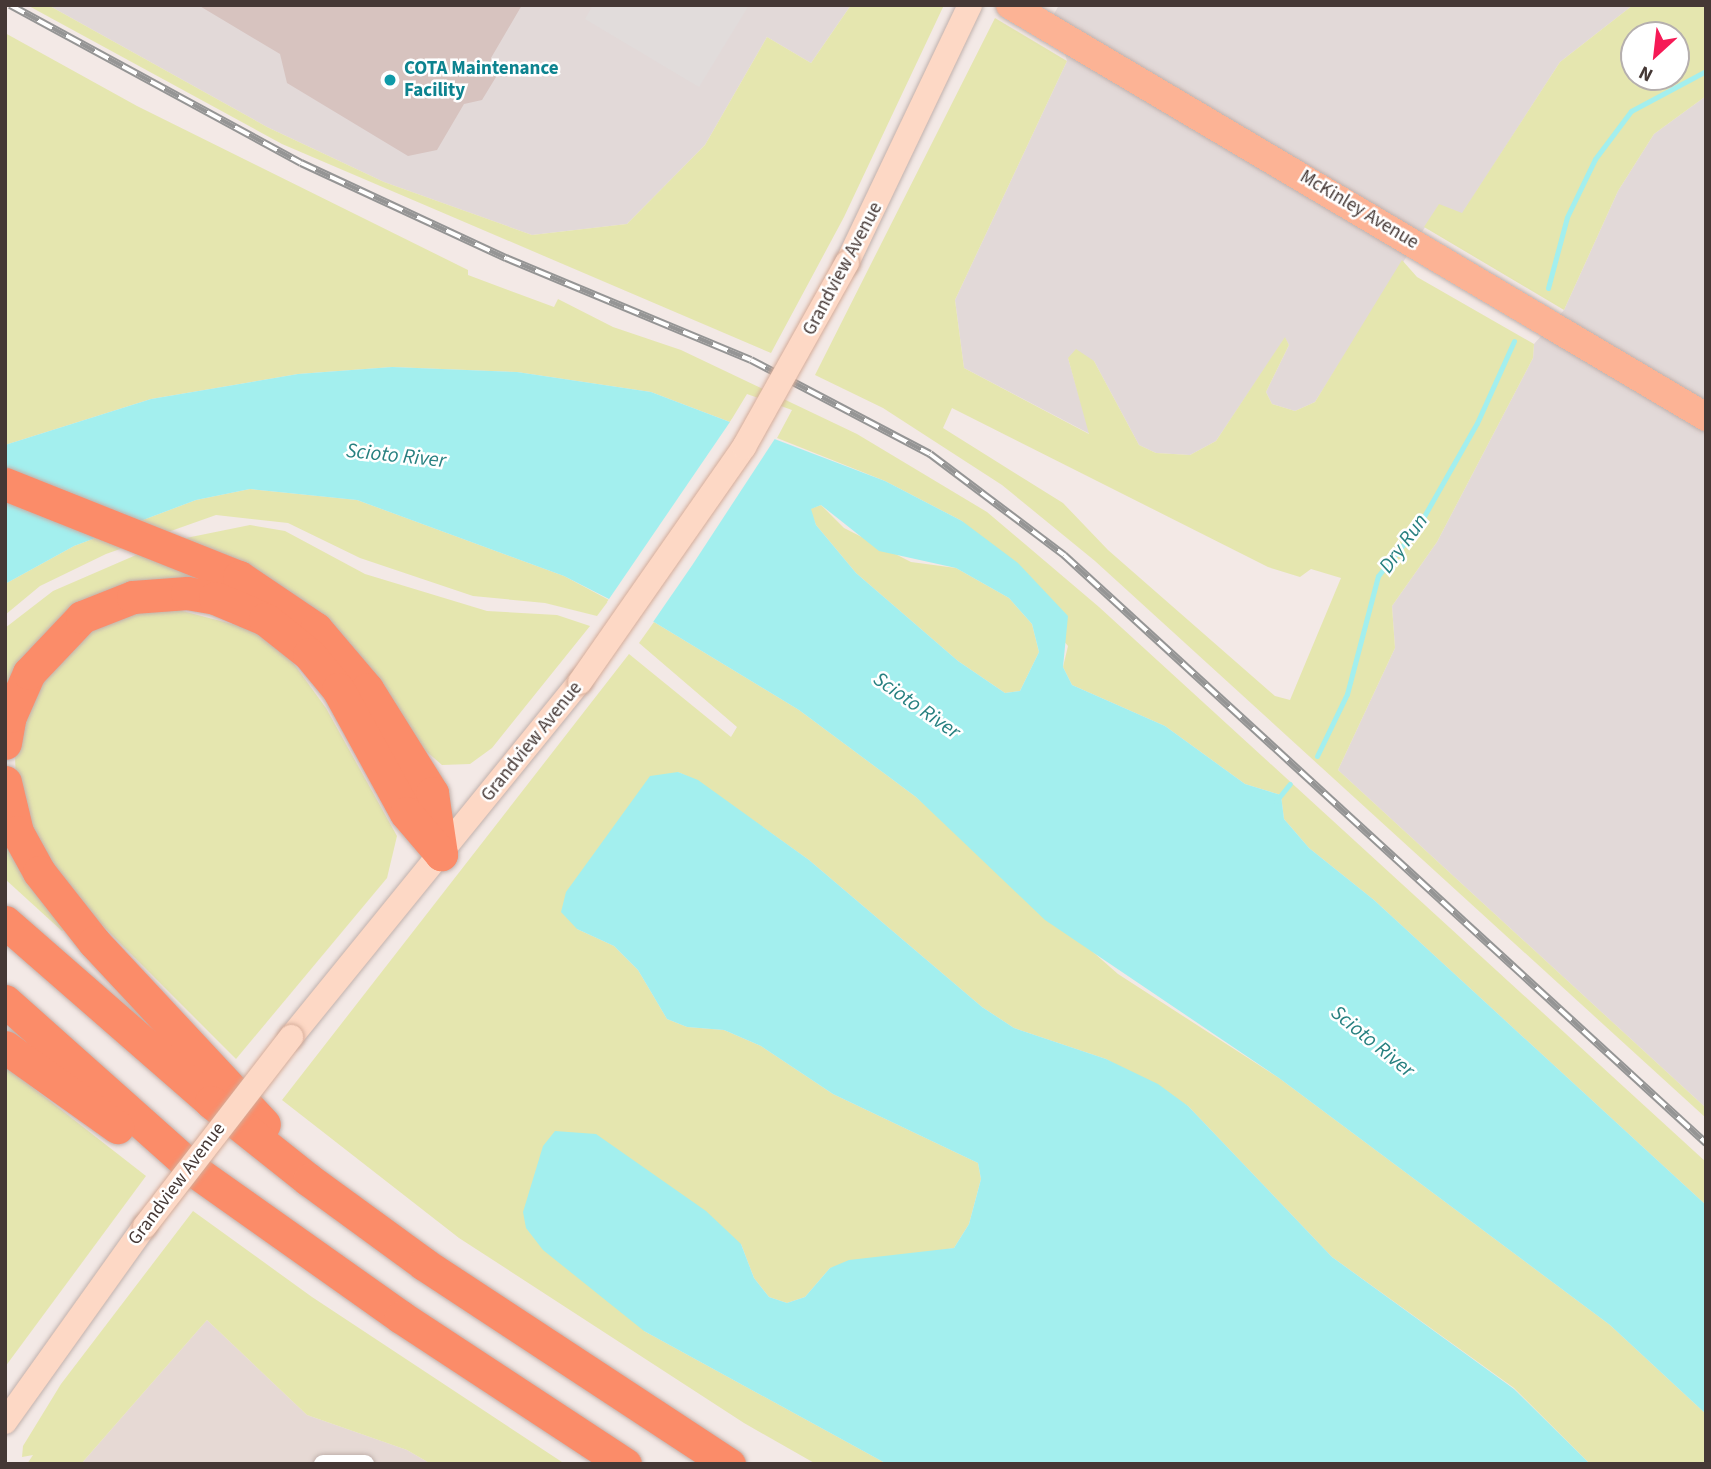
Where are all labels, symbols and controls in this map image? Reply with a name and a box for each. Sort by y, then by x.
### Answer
north arrow [1620,21,1690,91]
place label: COTA Maintenance Facility [404,58,559,102]
text: N [1634,58,1658,88]
marker: COTA Maintenance Facility [382,72,398,88]
street label: McKinley Avenue [1296,166,1422,254]
street label: Grandview Avenue [798,199,888,339]
water label: Scioto River [345,437,447,473]
water label: Dry Run [1373,508,1433,578]
water label: Scioto River [869,666,965,744]
street label: Grandview Avenue [477,678,587,806]
water label: Scioto River [1326,1000,1420,1082]
street label: Grandview Avenue [124,1118,230,1250]

